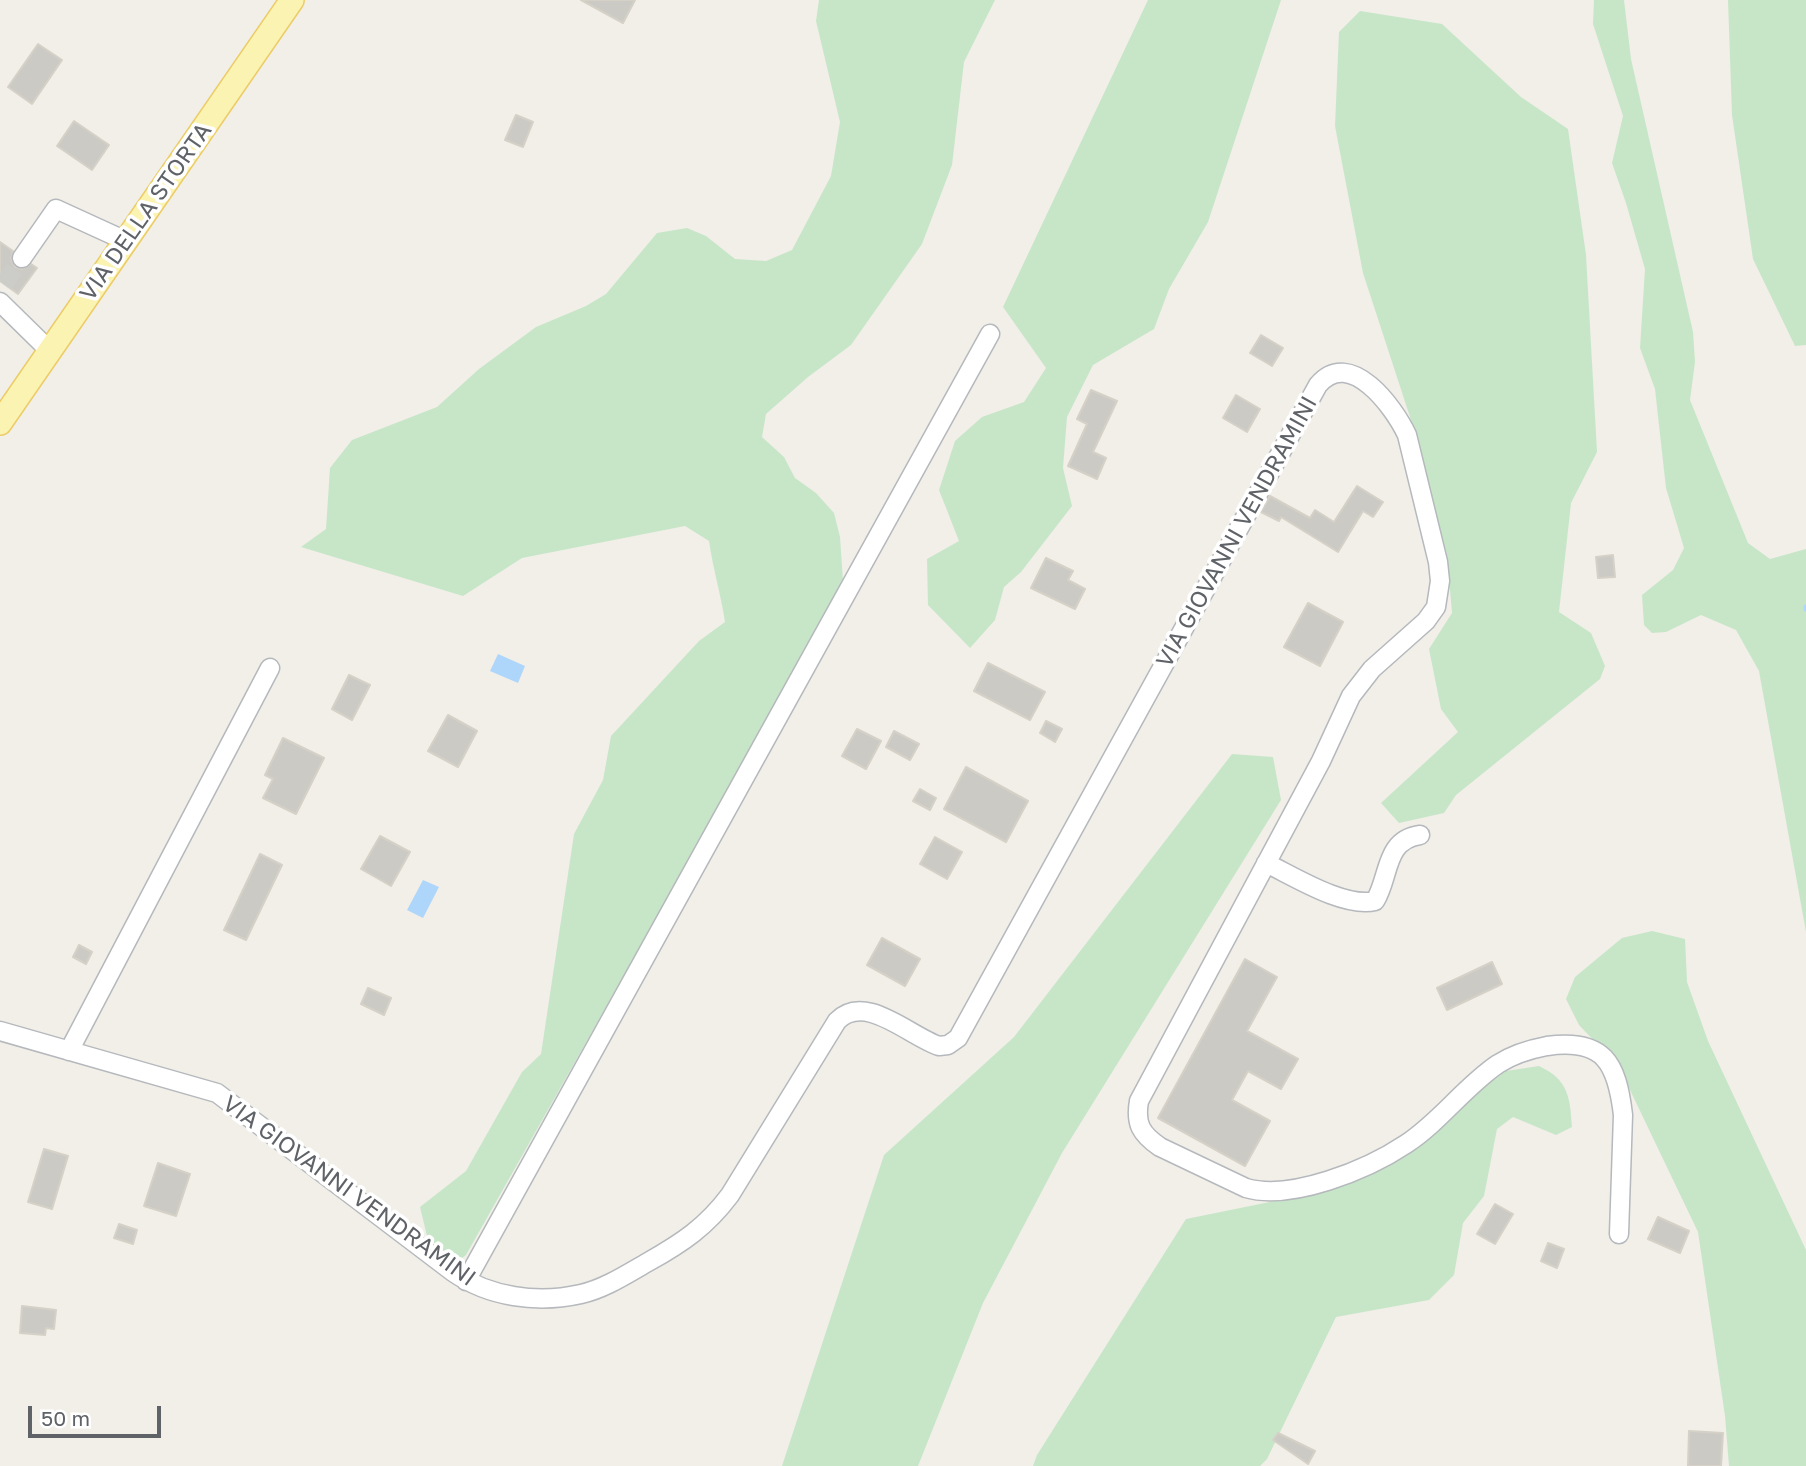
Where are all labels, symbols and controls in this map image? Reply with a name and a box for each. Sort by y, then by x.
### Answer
street label: VIA DELLA STORTA [74,118,218,306]
street label: VIA GIOVANNI VENDRAMINI [1151,391,1323,673]
street label: VIA GIOVANNI VENDRAMINI [217,1090,481,1292]
scale bar [32,1392,164,1436]
text: 50 m [41,1405,90,1431]

